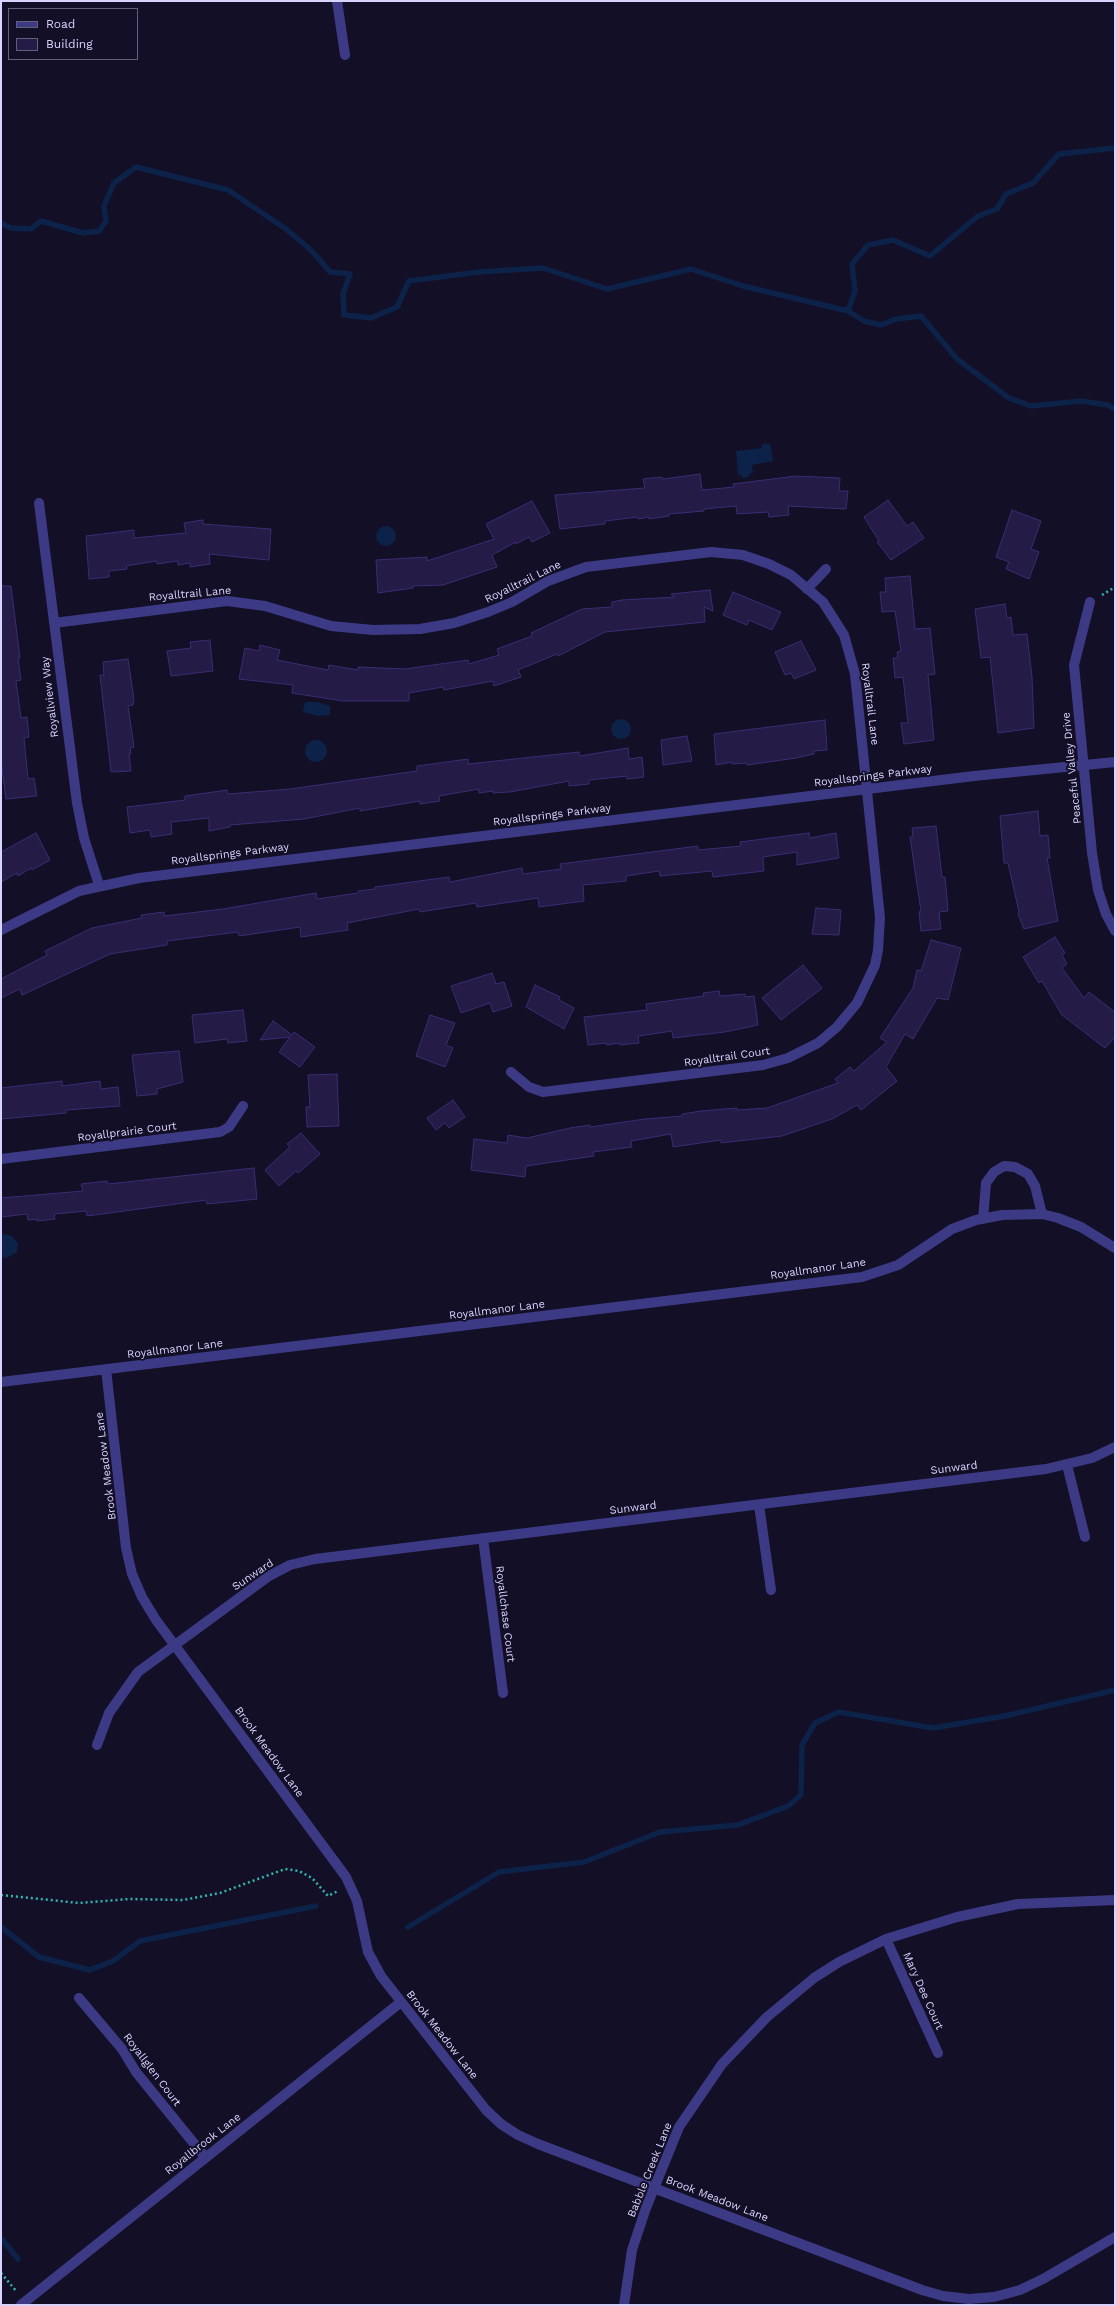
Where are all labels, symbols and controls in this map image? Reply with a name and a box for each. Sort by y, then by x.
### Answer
legend [8,8,138,60]
text: Road [46,17,75,31]
text: Building [46,37,93,51]
street label: Royalltrail Lane [483,558,563,606]
street label: Royalltrail Lane [148,584,232,604]
street label: Royallview Way [38,656,62,738]
street label: Royalltrail Lane [858,662,882,746]
street label: Peaceful Valley Drive [1060,712,1084,824]
street label: Royallsprings Parkway [813,762,933,790]
street label: Royallsprings Parkway [492,801,612,829]
street label: Royallsprings Parkway [170,840,290,868]
street label: Royalltrail Court [683,1044,771,1070]
street label: Royallprairie Court [77,1119,177,1145]
street label: Royallmanor Lane [769,1256,867,1282]
street label: Royallmanor Lane [448,1298,546,1322]
street label: Royallmanor Lane [126,1337,224,1361]
street label: Brook Meadow Lane [93,1411,119,1521]
street label: Sunward [930,1459,978,1477]
street label: Sunward [609,1499,657,1517]
street label: Sunward [230,1556,276,1594]
street label: Royallchase Court [493,1565,517,1663]
street label: Brook Meadow Lane [232,1704,306,1800]
street label: Mary Dee Court [900,1950,946,2032]
street label: Brook Meadow Lane [403,1988,481,2082]
street label: Royallglen Court [120,2031,184,2109]
street label: Royallbrook Lane [163,2110,243,2178]
street label: Babble Creek Lane [625,2121,675,2219]
street label: Brook Meadow Lane [664,2173,770,2225]

